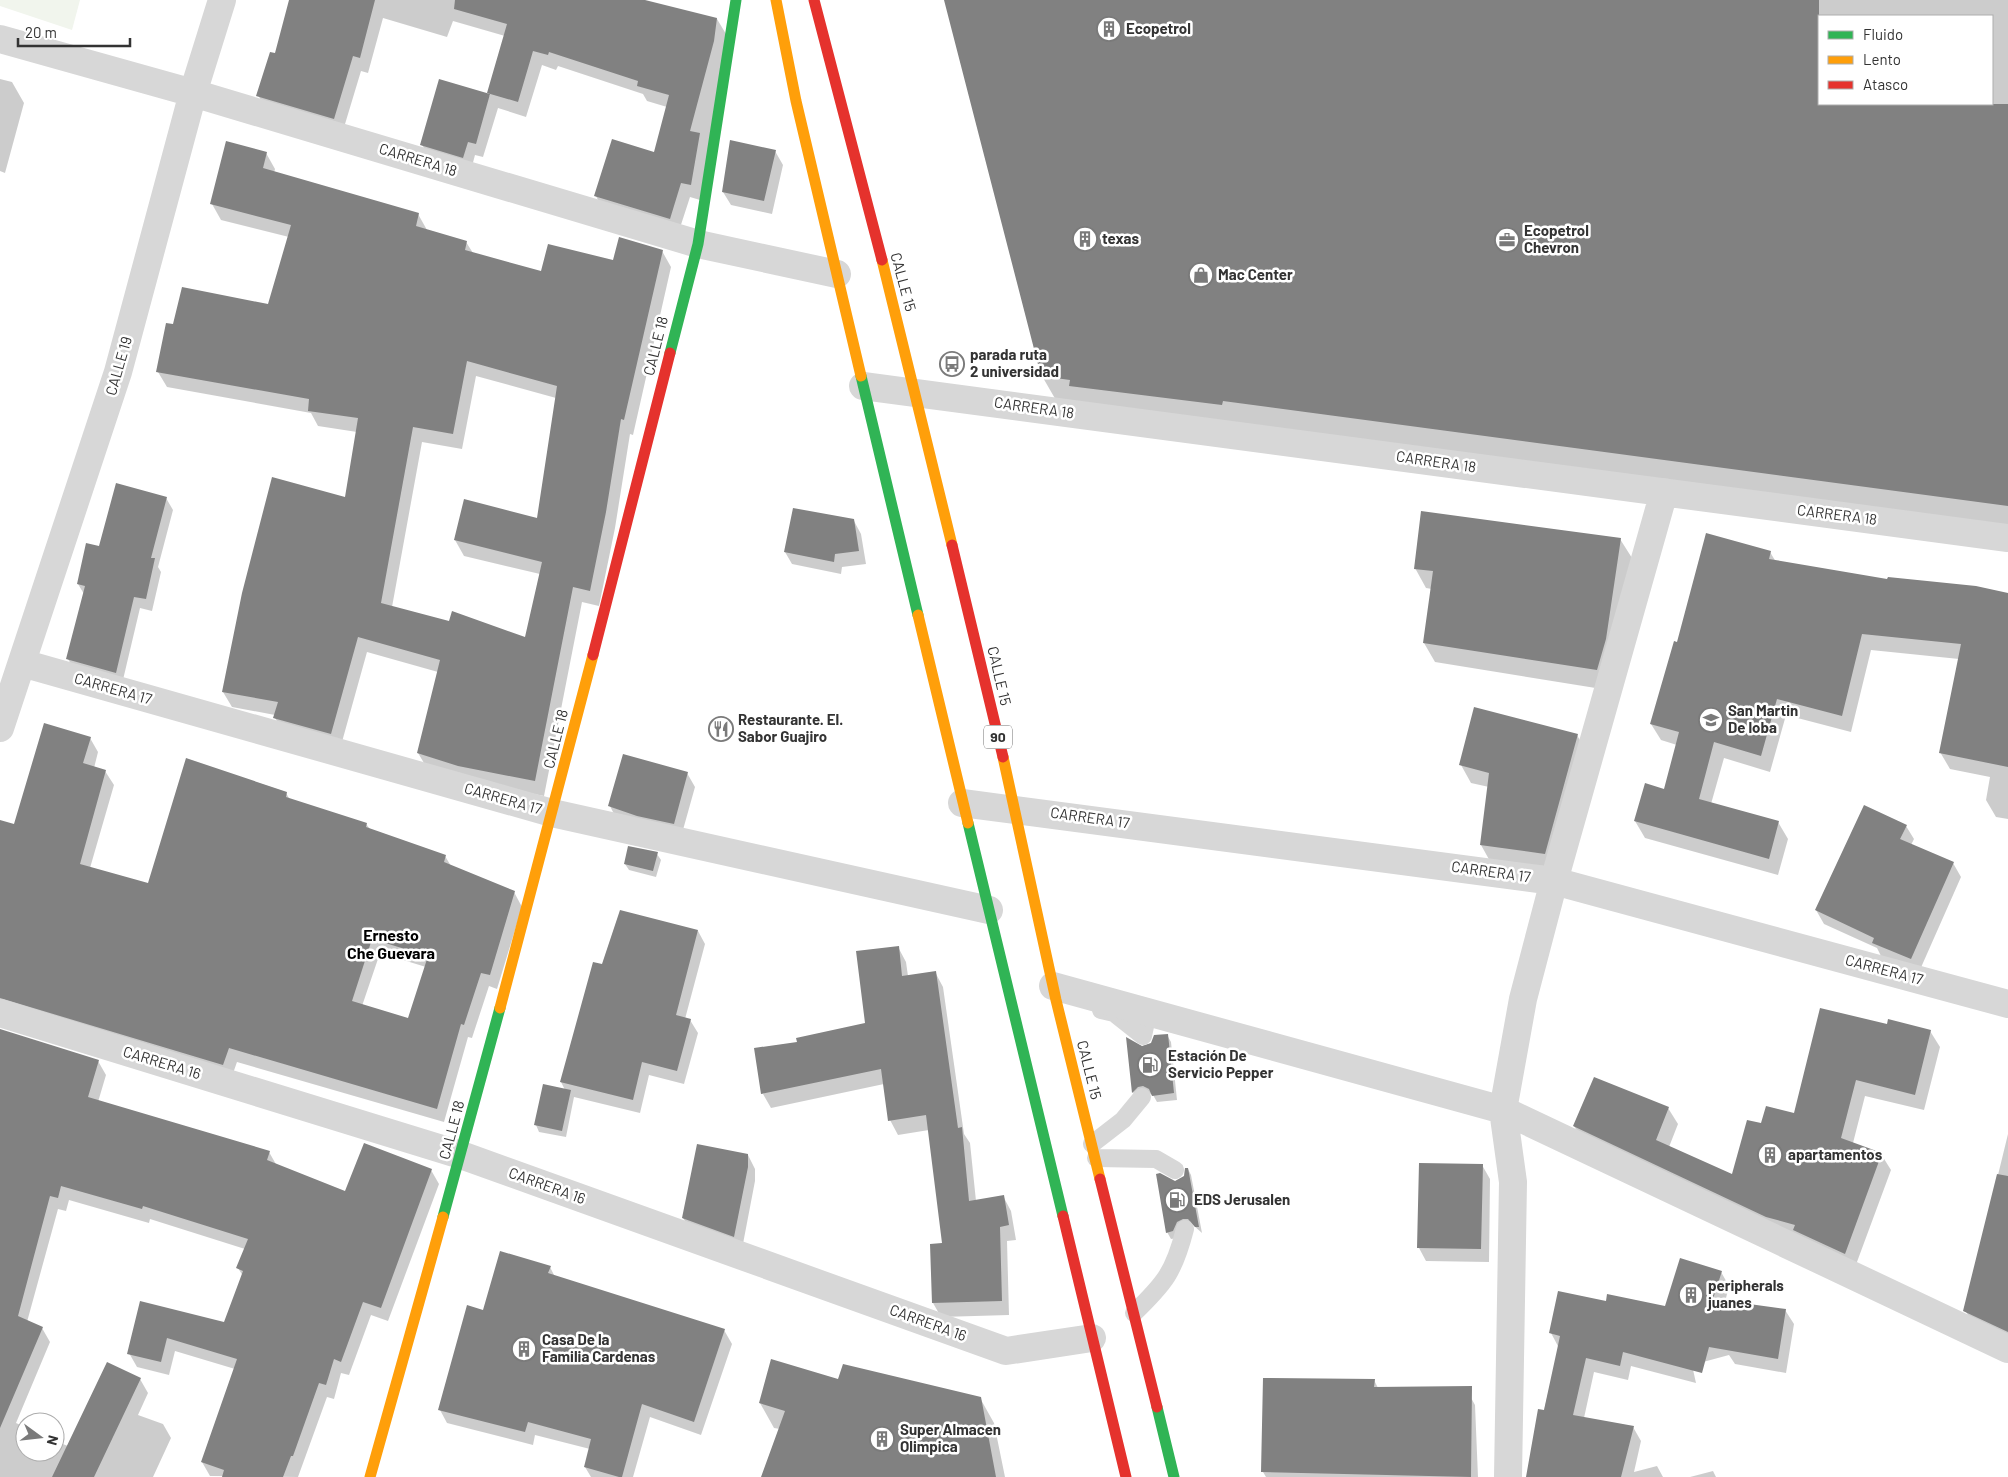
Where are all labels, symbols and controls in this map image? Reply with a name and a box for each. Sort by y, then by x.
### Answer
scale bar [18,15,130,47]
legend [1818,15,1993,105]
building icon: Ecopetrol [1096,16,1122,42]
place label: Ecopetrol [1126,19,1191,37]
text: 20 m [25,23,57,41]
text: Fluido [1863,25,1903,43]
text: Lento [1863,50,1901,68]
text: Atasco [1863,75,1908,93]
street label: CARRERA 18 [377,139,459,179]
place label: Ecopetrol Chevron [1524,221,1589,256]
building icon: texas [1072,226,1098,252]
office icon: Ecopetrol Chevron [1494,227,1520,253]
place label: texas [1102,229,1139,247]
street label: CALLE 15 [887,250,920,313]
shop icon: Mac Center [1188,262,1214,288]
place label: Mac Center [1218,265,1293,283]
street label: CALLE 18 [639,314,671,377]
street label: CALLE 19 [101,334,135,397]
place label: parada ruta 2 universidad [970,345,1059,380]
bus stop icon: parada ruta 2 universidad [939,351,965,377]
street label: CARRERA 18 [993,392,1075,422]
street label: CARRERA 18 [1395,446,1477,476]
street label: CARRERA 18 [1796,500,1878,528]
street label: CALLE 15 [984,644,1016,707]
street label: CARRERA 17 [72,668,154,708]
place label: San Martin De loba [1728,701,1798,736]
street label: CALLE 18 [539,707,571,770]
school or university icon: San Martin De loba [1698,707,1724,733]
place label: Restaurante. El. Sabor Guajiro [738,710,843,745]
restaurant icon: Restaurante. El. Sabor Guajiro [708,716,734,742]
road number: 90 [984,726,1012,749]
street label: CARRERA 17 [462,778,544,818]
street label: CARRERA 17 [1049,803,1131,831]
street label: CARRERA 17 [1450,857,1532,885]
district label: Ernesto Che Guevara [347,925,435,962]
street label: CARRERA 17 [1843,950,1925,988]
street label: CALLE 15 [1074,1038,1106,1101]
street label: CARRERA 16 [121,1042,203,1082]
place label: Estación De Servicio Pepper [1168,1046,1274,1081]
fuel station icon: Estación De Servicio Pepper [1137,1052,1163,1078]
street label: CALLE 18 [435,1098,468,1161]
building icon: apartamentos [1757,1142,1783,1168]
place label: apartamentos [1788,1145,1883,1163]
street label: CARRERA 16 [506,1163,588,1207]
fuel station icon: EDS Jerusalen [1164,1187,1190,1213]
place label: EDS Jerusalen [1194,1190,1290,1208]
place label: peripherals juanes [1707,1276,1784,1311]
building icon: peripherals juanes [1678,1282,1704,1308]
street label: CARRERA 16 [887,1300,969,1344]
place label: Casa De la Familia Cardenas [542,1330,656,1365]
building icon: Casa De la Familia Cardenas [511,1336,537,1362]
north arrow [15,1412,65,1462]
place label: Super Almacen Olimpica [900,1420,1001,1455]
building icon: Super Almacen Olimpica [869,1426,895,1452]
text: N [44,1434,62,1447]

